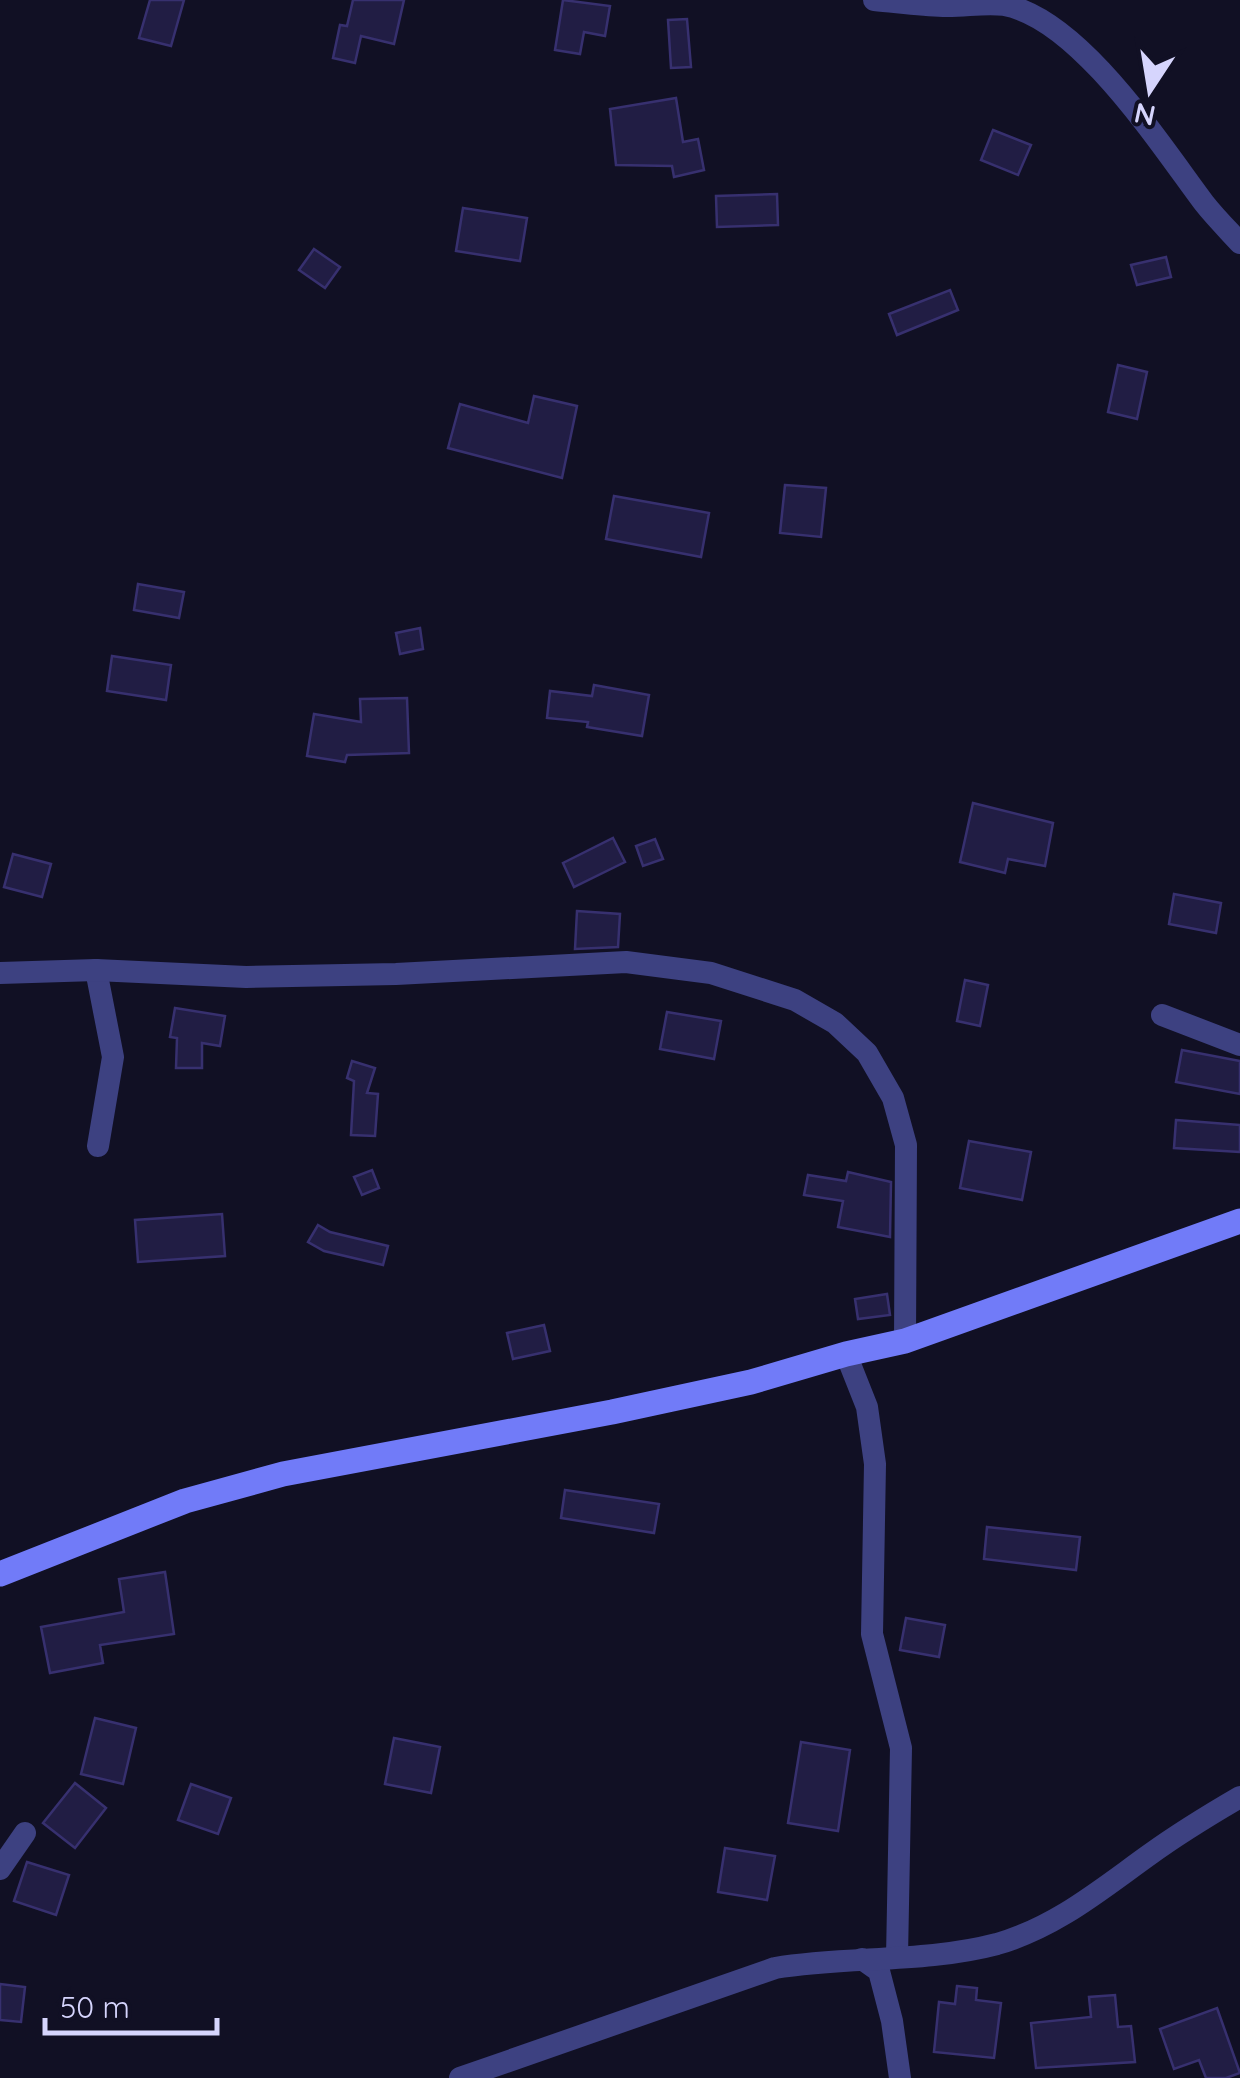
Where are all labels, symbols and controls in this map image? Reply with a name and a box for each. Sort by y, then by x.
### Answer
north arrow [1100,40,1200,140]
text: N [1131,96,1158,134]
scale bar [45,1973,218,2035]
text: 50 m [60,1988,130,2026]

